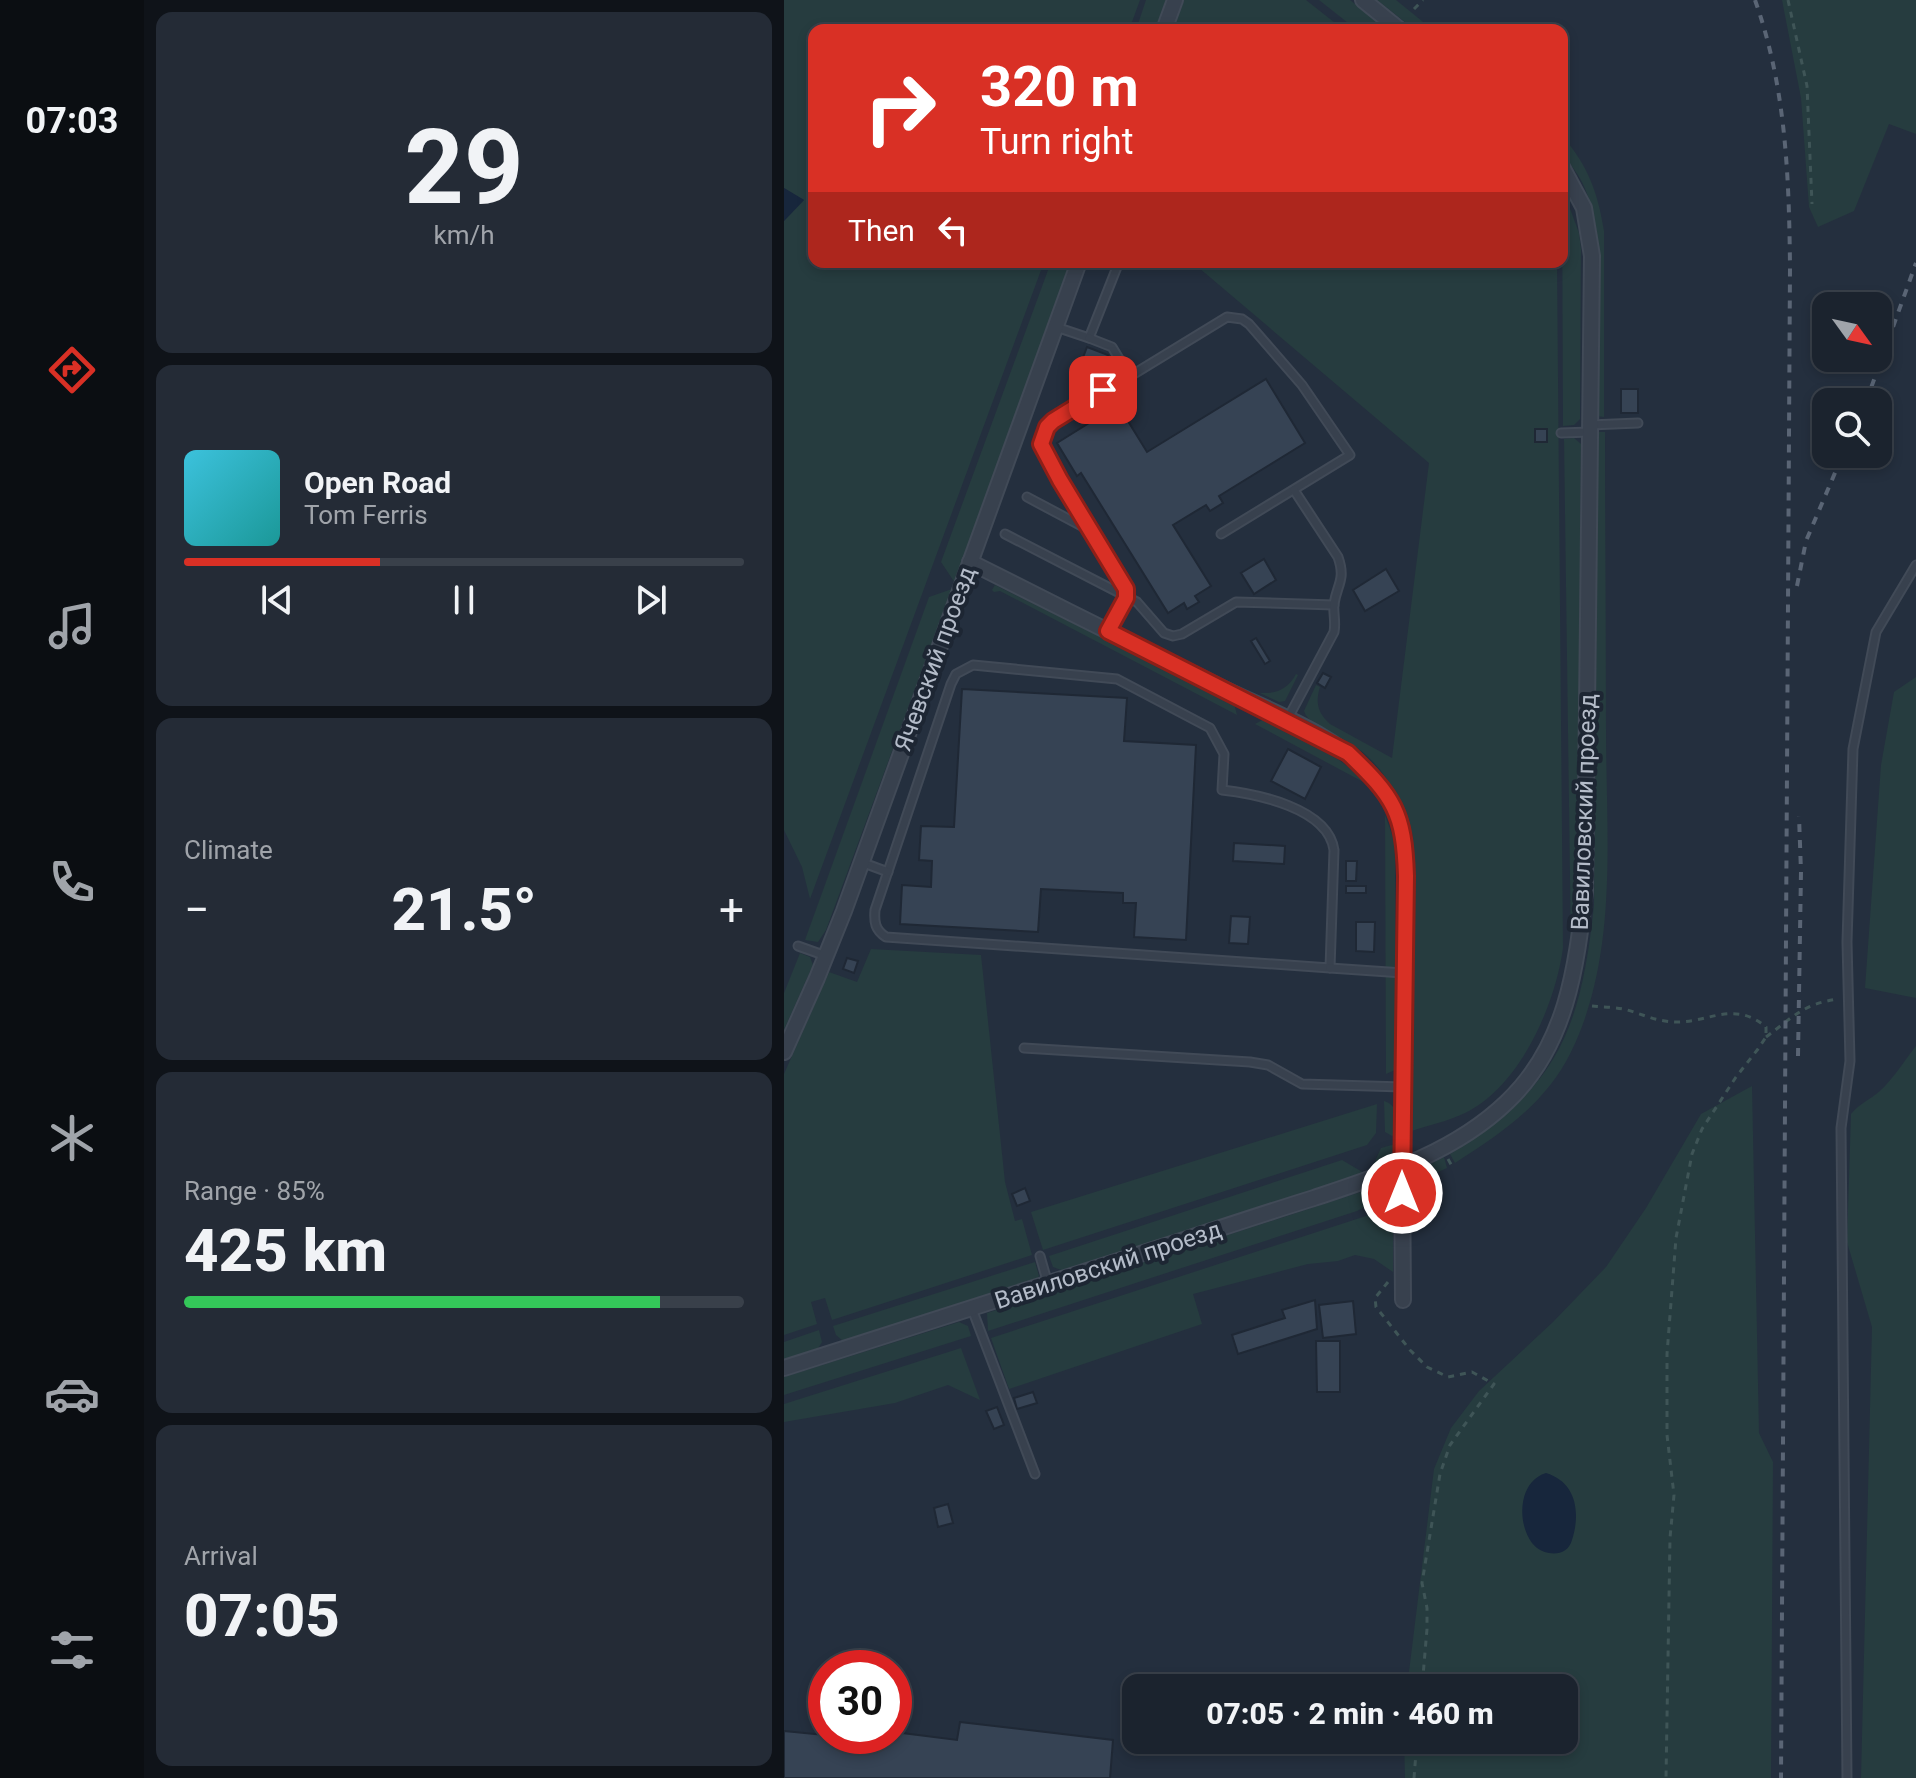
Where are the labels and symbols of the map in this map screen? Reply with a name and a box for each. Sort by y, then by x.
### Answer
north arrow [1812,292,1892,372]
pin [1069,356,1137,424]
street label: Ячевский проезд [889,563,981,755]
street label: Вавиловский проезд [1566,693,1602,931]
position arrow [1360,1151,1444,1235]
street label: Вавиловский проезд [991,1215,1225,1315]
speed limit sign: 30 [808,1650,912,1754]

